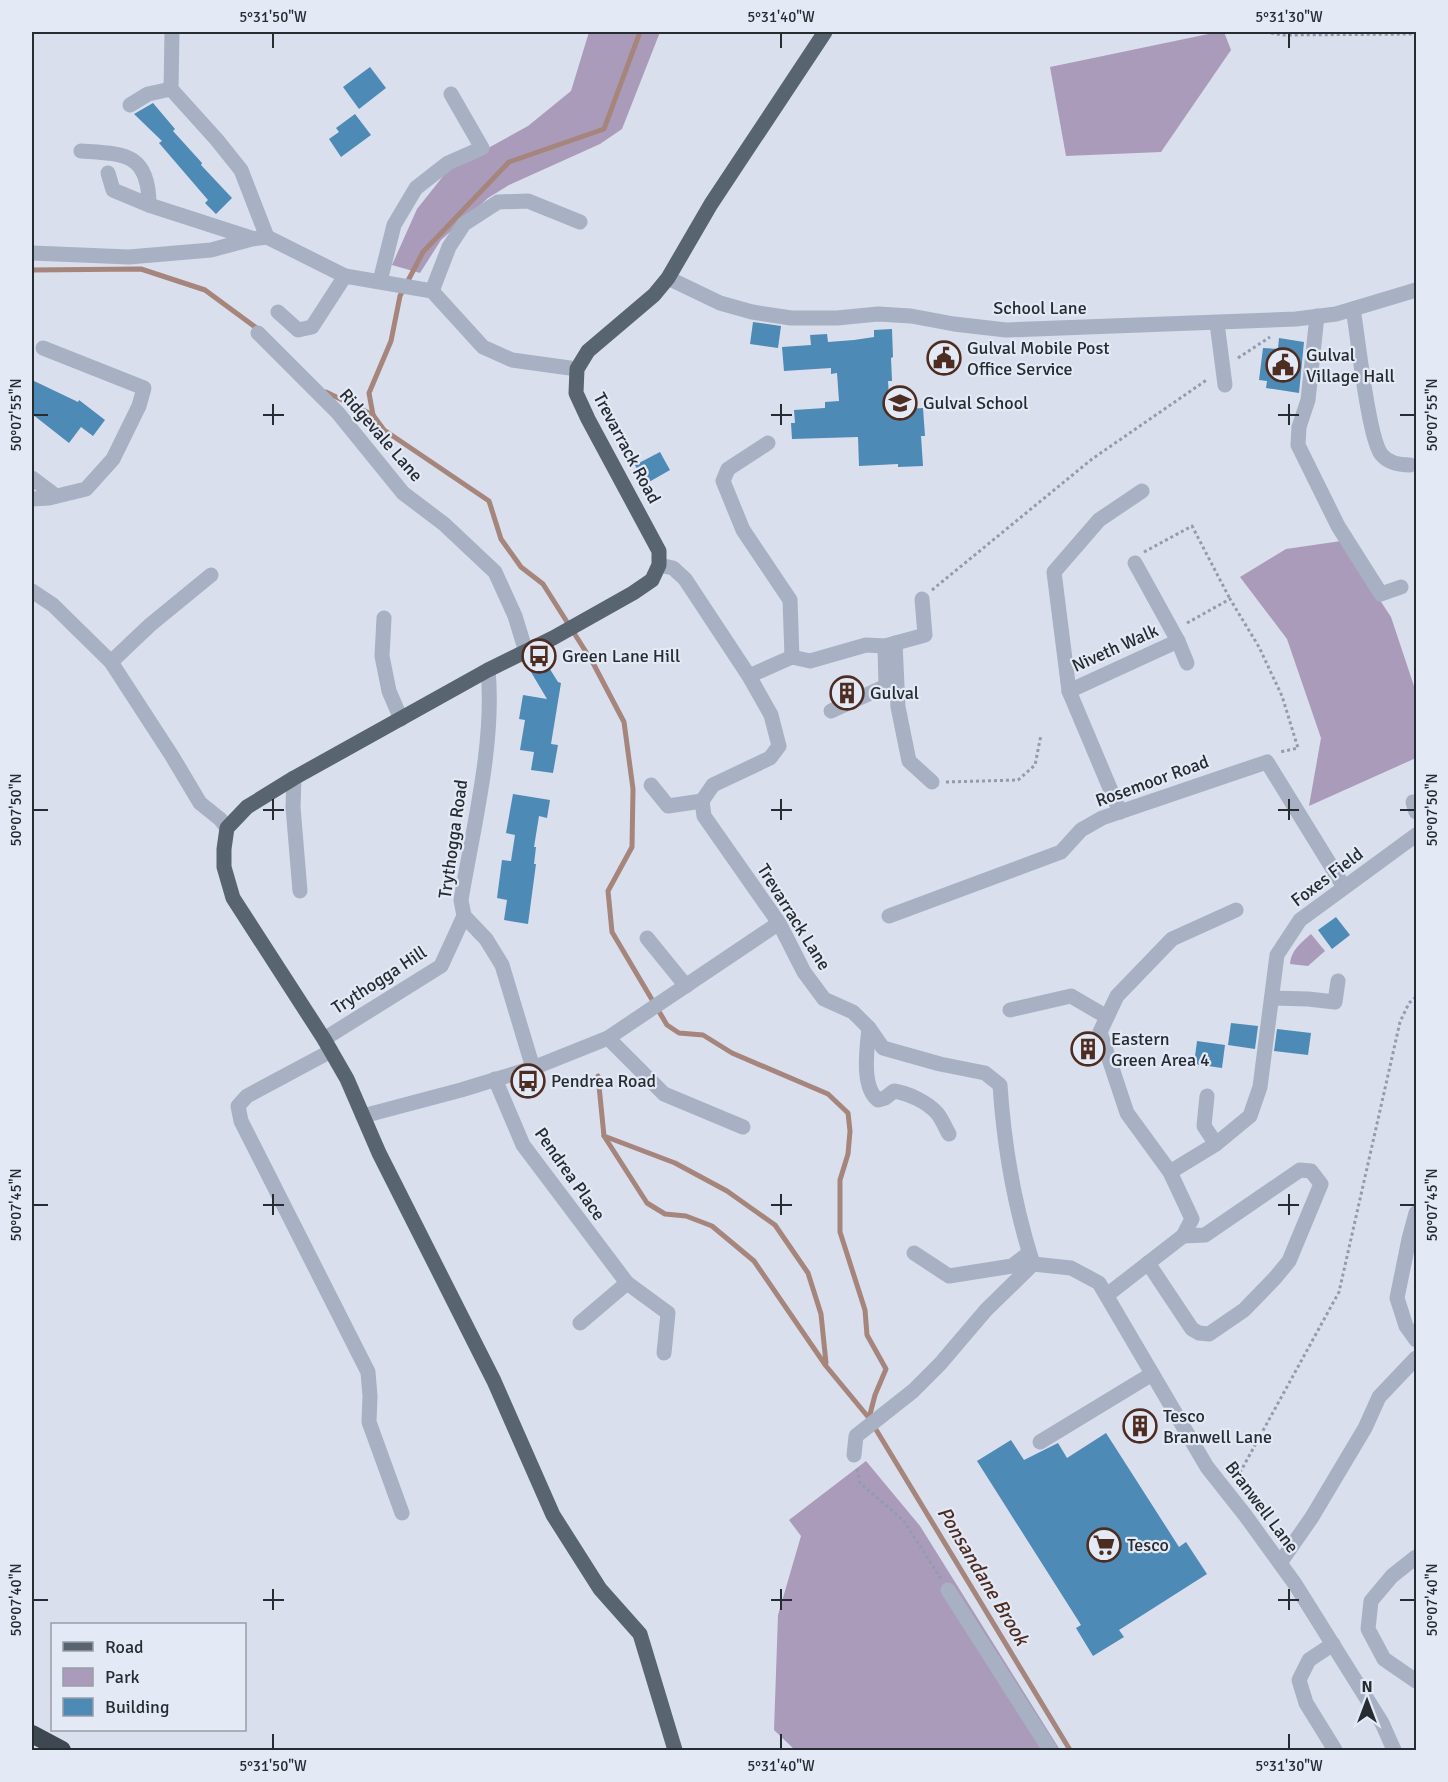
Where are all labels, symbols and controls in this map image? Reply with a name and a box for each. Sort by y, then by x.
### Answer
text: 5°31'50"W [239,8,307,26]
text: 5°31'40"W [747,8,815,26]
text: 5°31'30"W [1255,8,1323,26]
street label: School Lane [993,297,1087,319]
place label: Gulval Mobile Post Office Service [967,337,1110,380]
public building icon: Gulval Mobile Post Office Service [926,340,962,376]
place label: Gulval Village Hall [1306,344,1395,387]
public building icon: Gulval Village Hall [1265,347,1301,383]
text: 50°07'55"N [7,378,25,452]
text: 50°07'55"N [1423,378,1441,452]
street label: Ridgevale Lane [335,384,427,486]
school or university icon: Gulval School [882,385,918,421]
street label: Trevarrack Road [589,389,665,507]
place label: Gulval School [923,392,1028,414]
street label: Niveth Walk [1068,619,1162,677]
bus stop icon: Green Lane Hill [521,638,557,674]
place label: Green Lane Hill [562,645,680,667]
building icon: Gulval [829,675,865,711]
place label: Gulval [870,682,919,704]
street label: Rosemoor Road [1092,750,1212,812]
text: 50°07'50"N [7,773,25,847]
text: 50°07'50"N [1423,773,1441,847]
street label: Trythogga Road [434,778,472,900]
street label: Foxes Field [1287,843,1367,911]
street label: Trevarrack Lane [753,860,835,974]
street label: Trythogga Hill [327,941,431,1019]
place label: Eastern Green Area 4 [1111,1028,1210,1071]
building icon: Eastern Green Area 4 [1070,1031,1106,1067]
bus stop icon: Pendrea Road [510,1063,546,1099]
place label: Pendrea Road [551,1070,656,1092]
street label: Pendrea Place [530,1123,610,1225]
text: 50°07'45"N [7,1168,25,1242]
text: 50°07'45"N [1423,1168,1441,1242]
place label: Tesco Branwell Lane [1163,1405,1272,1448]
building icon: Tesco Branwell Lane [1122,1408,1158,1444]
street label: Branwell Lane [1220,1457,1304,1557]
water label: Ponsandane Brook [932,1502,1035,1652]
supermarket icon: Tesco [1086,1527,1122,1563]
place label: Tesco [1127,1534,1169,1556]
text: 50°07'40"N [7,1563,25,1637]
text: 50°07'40"N [1423,1563,1441,1637]
legend [51,1623,246,1731]
text: Road [105,1636,144,1658]
text: Park [105,1666,140,1688]
north arrow [1337,1671,1397,1731]
text: N [1361,1677,1373,1697]
text: Building [105,1696,169,1718]
text: 5°31'50"W [239,1757,307,1775]
text: 5°31'40"W [747,1757,815,1775]
text: 5°31'30"W [1255,1757,1323,1775]

